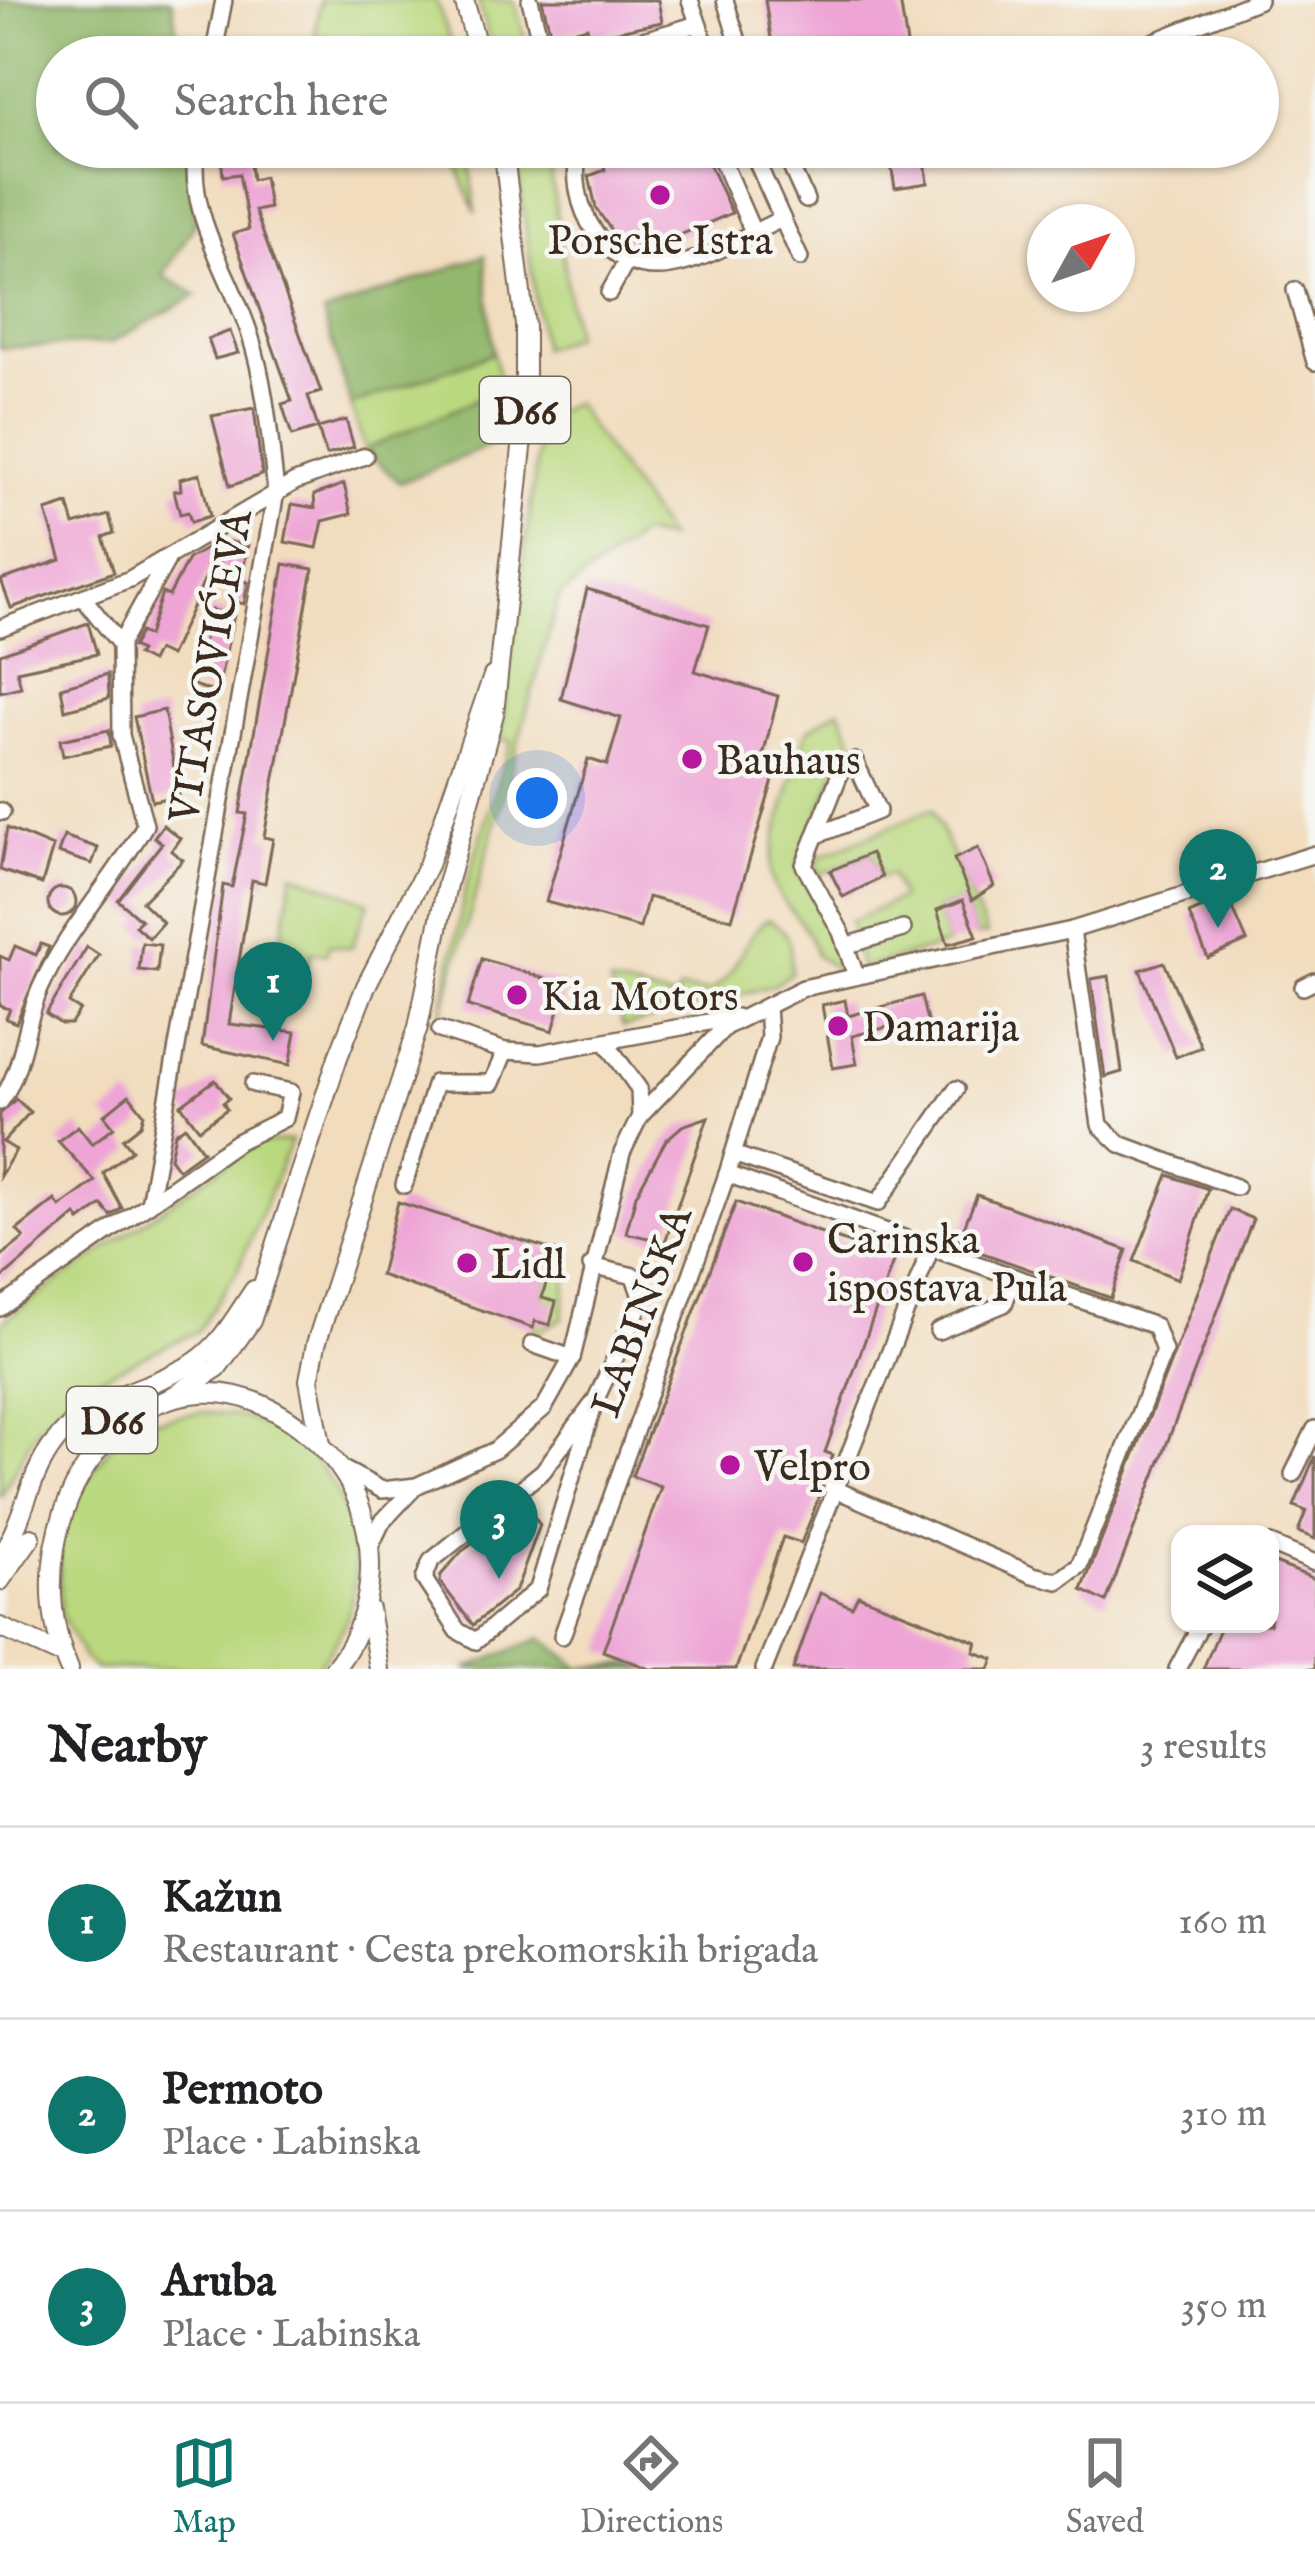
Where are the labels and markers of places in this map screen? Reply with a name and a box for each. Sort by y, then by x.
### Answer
marker: Porsche Istra [647,182,673,208]
place label: Porsche Istra [547,216,774,269]
place label: Bauhaus [716,736,861,789]
marker: Bauhaus [679,746,705,772]
pin: 2 [1179,829,1257,928]
pin: 1 [234,942,312,1041]
place label: Kia Motors [541,972,739,1025]
marker: Kia Motors [504,982,530,1008]
place label: Damarija [862,1003,1020,1056]
marker: Damarija [825,1013,851,1039]
place label: Carinska ispostava Pula [827,1215,1068,1316]
place label: Lidl [491,1240,566,1293]
marker: Carinska ispostava Pula [790,1249,816,1275]
marker: Lidl [454,1250,480,1276]
place label: Velpro [753,1442,871,1495]
marker: Velpro [717,1452,743,1478]
pin: 3 [460,1480,538,1579]

